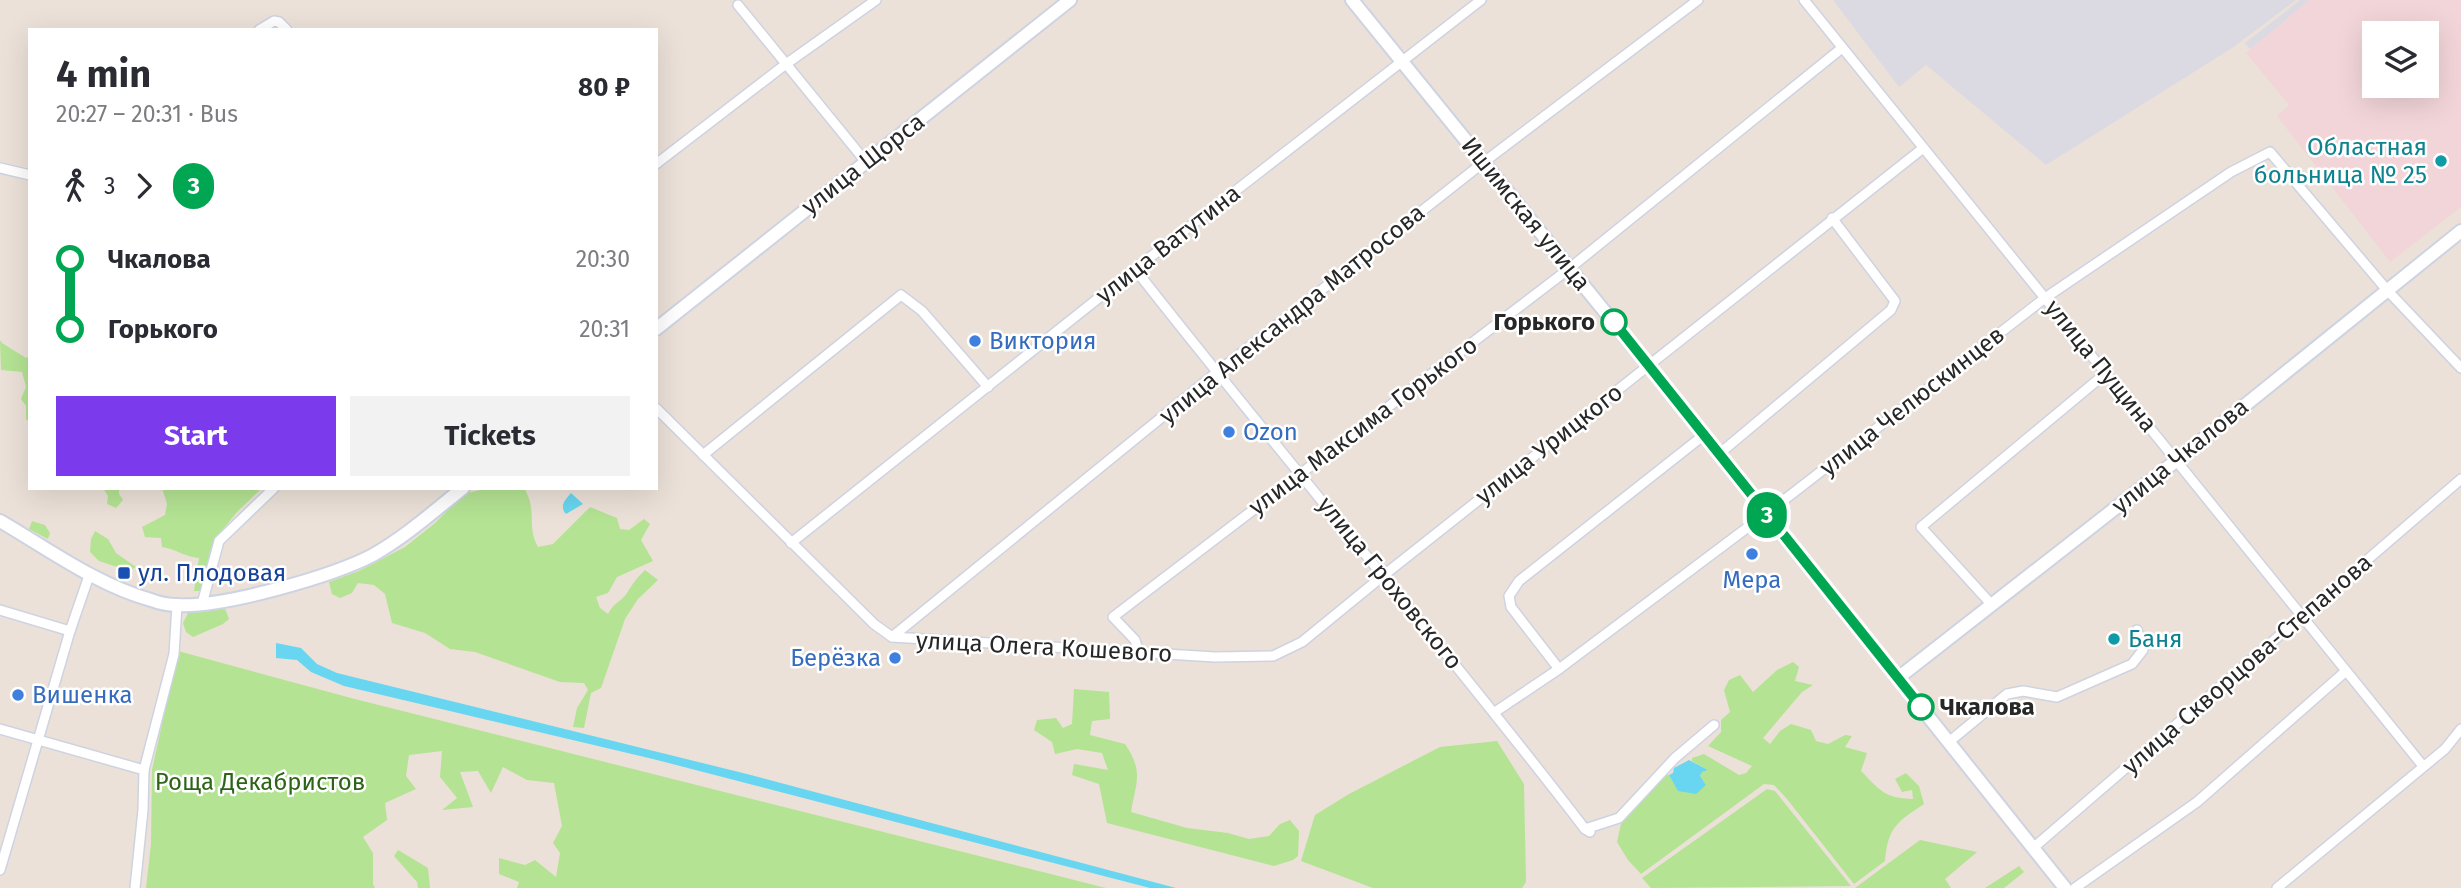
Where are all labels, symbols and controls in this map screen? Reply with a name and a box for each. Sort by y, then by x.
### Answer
map controls [2362,21,2439,98]
button: layers [2362,21,2439,98]
text: 4 min [56,51,151,97]
text: 80 ₽ [578,72,630,103]
text: 20:27 – 20:31 · Bus [56,100,238,128]
street label: улица Щорса [796,107,930,221]
street label: Ишимская улица [1456,132,1596,296]
place label: Областная больница № 25 [2254,133,2427,189]
marker: Областная больница № 25 [2433,153,2449,169]
icon: walk [56,167,94,205]
icon: forward [125,167,163,205]
text: 3 [104,172,115,200]
text: 3 [187,172,200,200]
street label: улица Ватутина [1090,179,1246,309]
street label: улица Александра Матросова [1154,198,1430,430]
text: Чкалова [108,244,211,275]
text: 20:30 [576,245,630,273]
street label: улица Пущина [2039,294,2163,438]
place label: Горького [1494,308,1595,336]
marker: Горького [1601,309,1627,335]
text: Горького [108,314,218,345]
text: 20:31 [579,315,630,343]
street label: улица Челюскинцев [1814,320,2010,482]
place label: Виктория [989,327,1097,355]
street label: улица Максима Горького [1243,331,1483,521]
marker: Виктория [967,333,983,349]
street label: улица Урицкого [1470,378,1628,510]
street label: улица Чкалова [2106,392,2254,520]
button: Start [56,396,336,476]
button: Tickets [350,396,630,476]
place label: Ozon [1243,418,1298,446]
marker: Ozon [1221,424,1237,440]
street label: улица Гроховского [1312,491,1468,675]
line badge: 3 [1744,492,1790,538]
text: 3 [1761,501,1773,529]
marker: Мера [1744,546,1760,562]
street label: улица Скворцова-Степанова [2117,548,2377,780]
place label: ул. Плодовая [138,559,286,587]
marker: ул. Плодовая [116,565,132,581]
place label: Мера [1723,566,1781,594]
place label: Баня [2128,625,2182,653]
street label: улица Олега Кошевого [915,626,1173,668]
marker: Баня [2106,631,2122,647]
place label: Берёзка [790,644,881,672]
marker: Берёзка [887,650,903,666]
place label: Вишенка [32,681,133,709]
marker: Вишенка [10,687,26,703]
place label: Чкалова [1940,693,2035,721]
marker: Чкалова [1908,694,1934,720]
park label: Роща Декабристов [155,768,365,796]

